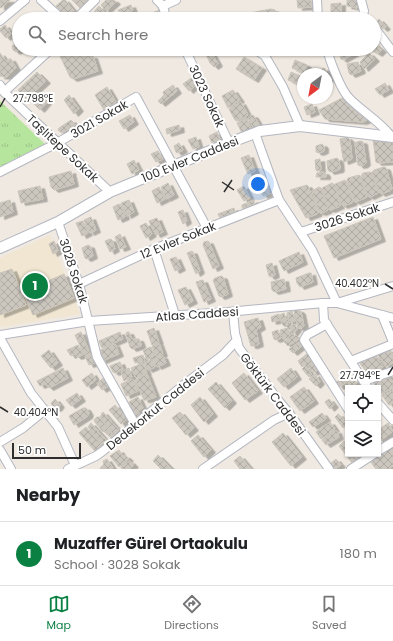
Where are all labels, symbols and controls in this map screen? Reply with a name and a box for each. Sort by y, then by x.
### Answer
search box [12,12,381,56]
icon: search [26,23,48,45]
text: Search here [58,24,148,45]
street label: 3023 Sokak [185,62,229,131]
north arrow [297,68,333,104]
text: 27.798°E [13,91,53,106]
street label: 3021 Sokak [67,95,132,142]
street label: Taşlıtepe Sokak [23,110,103,186]
street label: 100 Evler Caddesi [139,132,241,186]
your location [248,174,268,194]
street label: 3026 Sokak [312,198,383,236]
street label: 12 Evler Sokak [138,217,219,263]
street label: 3028 Sokak [55,236,93,306]
pin: 1 [22,271,48,301]
text: 40.402°N [335,276,379,291]
street label: Atlas Caddesi [155,303,239,325]
street label: Göktürk Caddesi [236,349,310,439]
street label: Dedekorkut Caddesi [102,364,208,454]
text: 27.794°E [340,368,380,383]
map controls [345,385,381,457]
button: locate [345,385,381,421]
text: 40.404°N [14,405,58,420]
button: layers [345,421,381,457]
scale bar [12,441,81,460]
text: 50 m [18,442,46,458]
text: Nearby [16,483,80,507]
text: Muzaffer Gürel Ortaokulu [54,533,248,554]
text: 1 [27,544,31,563]
text: 180 m [340,544,377,563]
text: School · 3028 Sokak [54,555,180,574]
tab: Map [47,593,71,634]
tab: Directions [164,593,219,634]
tab: Saved [312,593,346,634]

